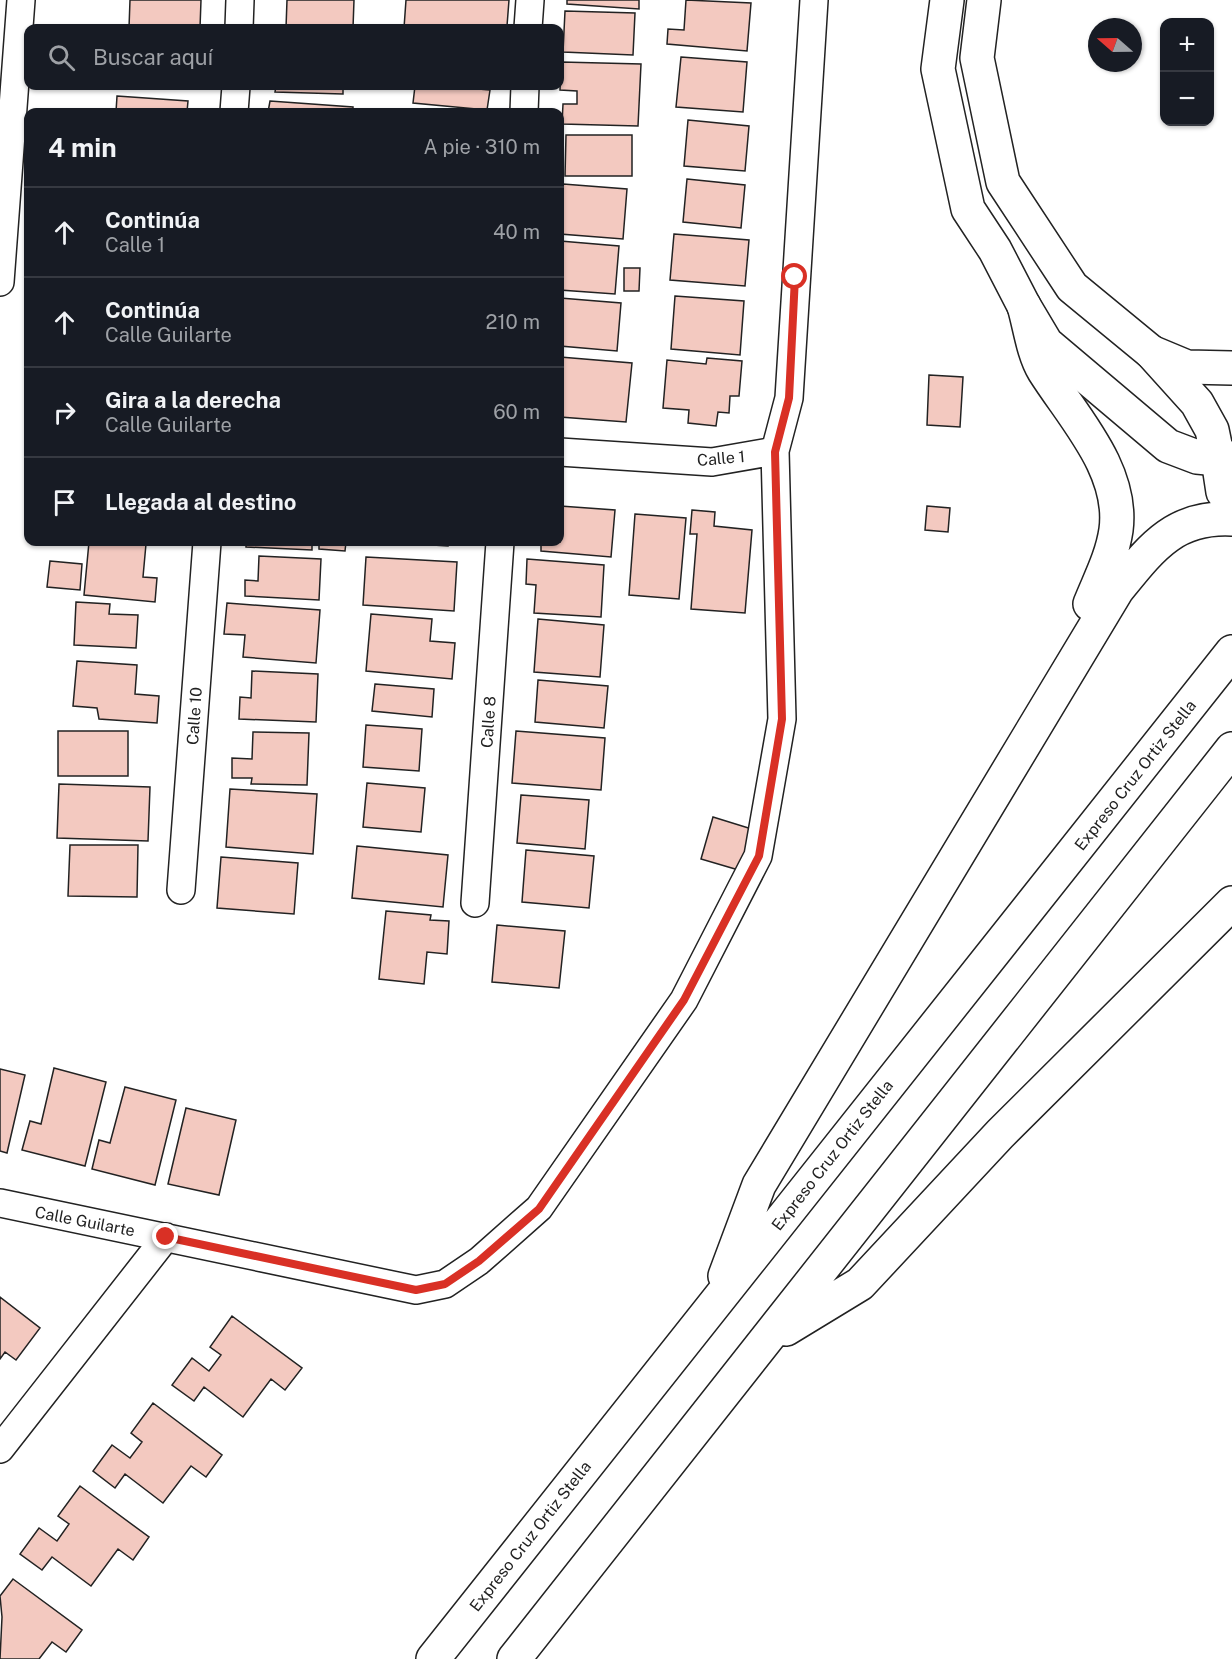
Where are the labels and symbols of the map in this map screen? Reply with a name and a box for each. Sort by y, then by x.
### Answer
north arrow [1088,18,1142,72]
route start [781,263,807,289]
street label: Calle 1 [696,447,746,470]
street label: Calle 10 [183,686,206,746]
street label: Calle 8 [477,695,500,749]
street label: Expreso Cruz Ortiz Stella [1071,696,1200,854]
street label: Expreso Cruz Ortiz Stella [768,1076,897,1234]
street label: Calle Guilarte [33,1202,137,1241]
route end [152,1223,178,1249]
street label: Expreso Cruz Ortiz Stella [466,1457,595,1615]

